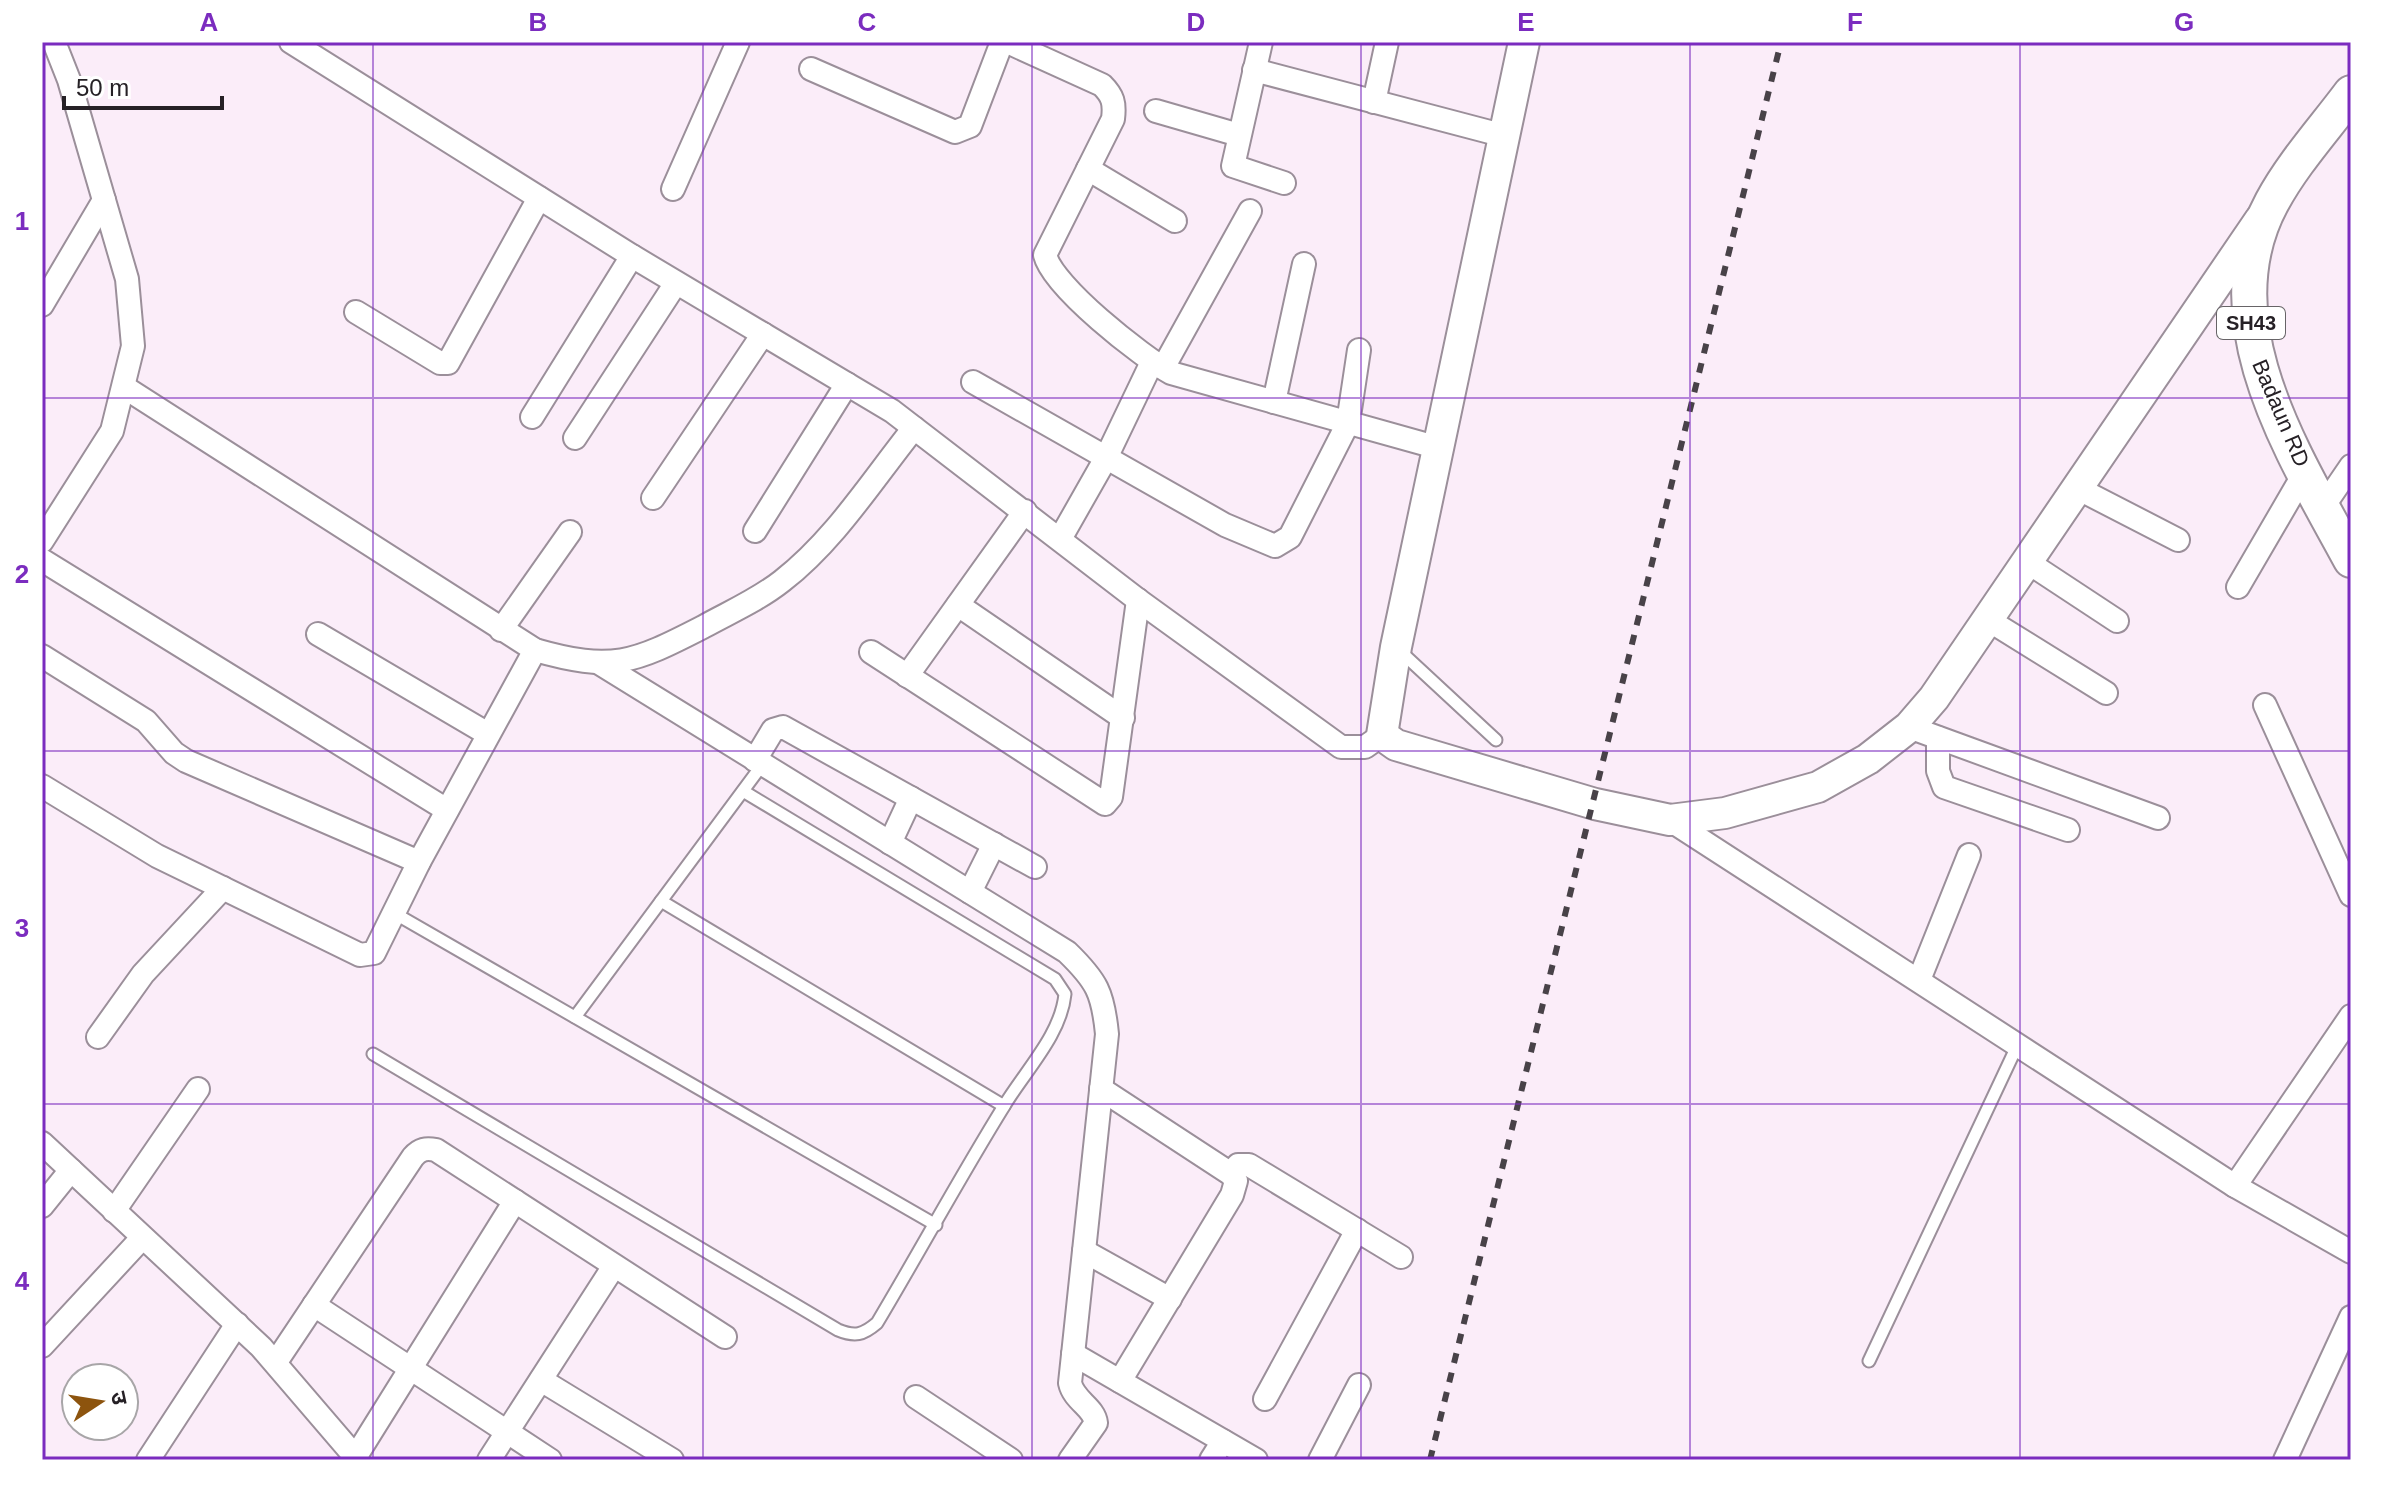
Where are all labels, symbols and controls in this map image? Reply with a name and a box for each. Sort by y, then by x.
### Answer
text: A [200,7,219,37]
text: B [529,7,547,37]
text: C [858,7,877,37]
text: D [1187,7,1205,37]
text: E [1517,7,1535,37]
text: F [1847,7,1863,37]
text: G [2174,7,2194,37]
scale bar [64,60,222,110]
text: 50 m [76,74,129,101]
text: 1 [15,206,29,236]
road number: SH43 [2217,307,2285,339]
street label: Badaun RD [2247,356,2315,470]
text: 2 [15,559,29,589]
text: 3 [15,913,29,943]
text: 4 [15,1266,30,1296]
north arrow [60,1362,140,1442]
text: उ [106,1389,133,1408]

